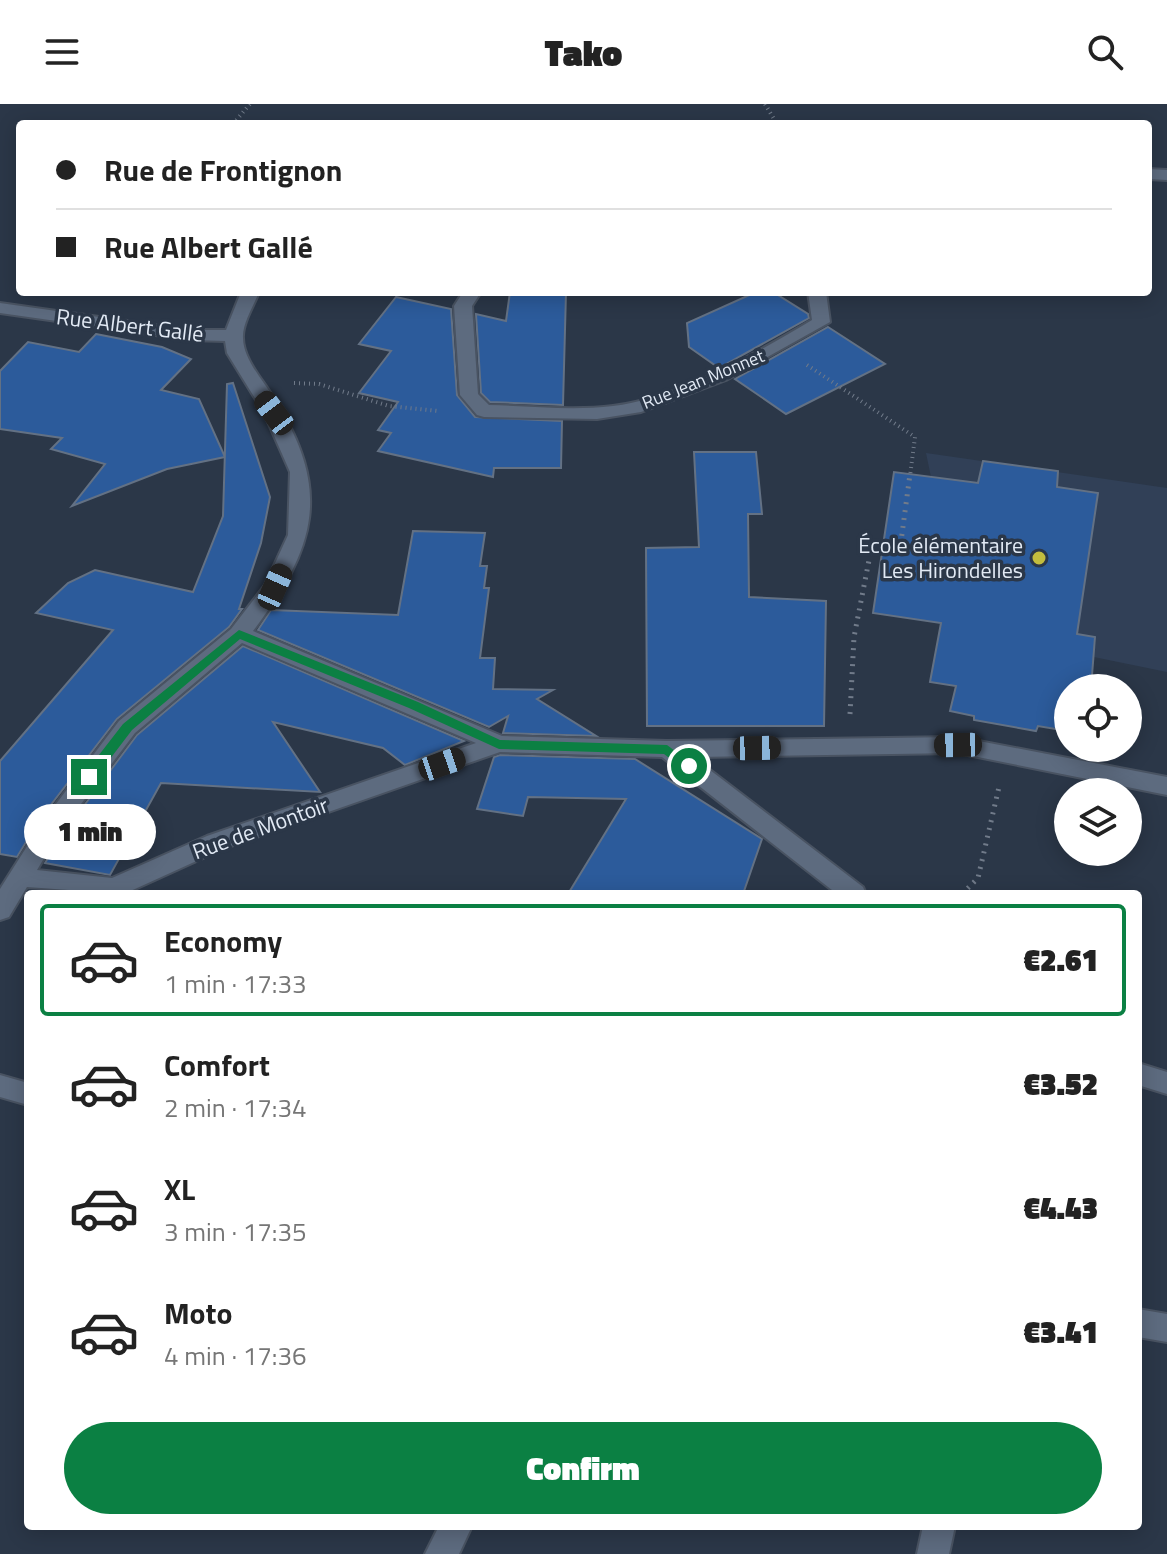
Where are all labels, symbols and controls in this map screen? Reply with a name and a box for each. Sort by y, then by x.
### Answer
text: Tako [545,25,622,80]
icon: menu [40,30,84,74]
icon: search [1083,30,1127,74]
text: Rue de Frontignon [104,147,342,193]
text: Rue Albert Gallé [104,224,313,270]
street label: Rue Albert Gallé [54,299,206,351]
street label: Rue Jean Monnet [638,342,769,416]
car [250,387,298,439]
place label: École élémentaire Les Hirondelles [858,528,1023,587]
marker: École élémentaire Les Hirondelles [1030,549,1048,567]
car [254,560,296,614]
map controls [1054,674,1142,866]
button: locate [1054,674,1142,762]
car [934,733,982,757]
car [733,736,781,760]
car [415,745,469,783]
route start [671,748,707,784]
route end [71,759,107,795]
button: layers [1054,778,1142,866]
street label: Rue de Montoir [187,788,333,868]
callout: 1 min [23,805,155,861]
text: 1 min [58,812,122,851]
text: Economy [164,918,282,964]
icon: car [68,924,140,996]
text: €2.61 [1024,937,1098,983]
text: 1 min · 17:33 [164,964,307,1003]
text: Comfort [164,1042,270,1088]
icon: car [68,1048,140,1120]
text: €3.52 [1024,1061,1098,1107]
text: 2 min · 17:34 [164,1088,307,1127]
text: XL [164,1166,195,1212]
icon: car [68,1172,140,1244]
text: €4.43 [1024,1185,1098,1231]
text: 3 min · 17:35 [164,1212,307,1251]
text: Moto [164,1290,232,1336]
icon: car [68,1296,140,1368]
text: €3.41 [1024,1309,1098,1355]
text: 4 min · 17:36 [164,1336,307,1375]
button: Confirm [64,1422,1102,1514]

